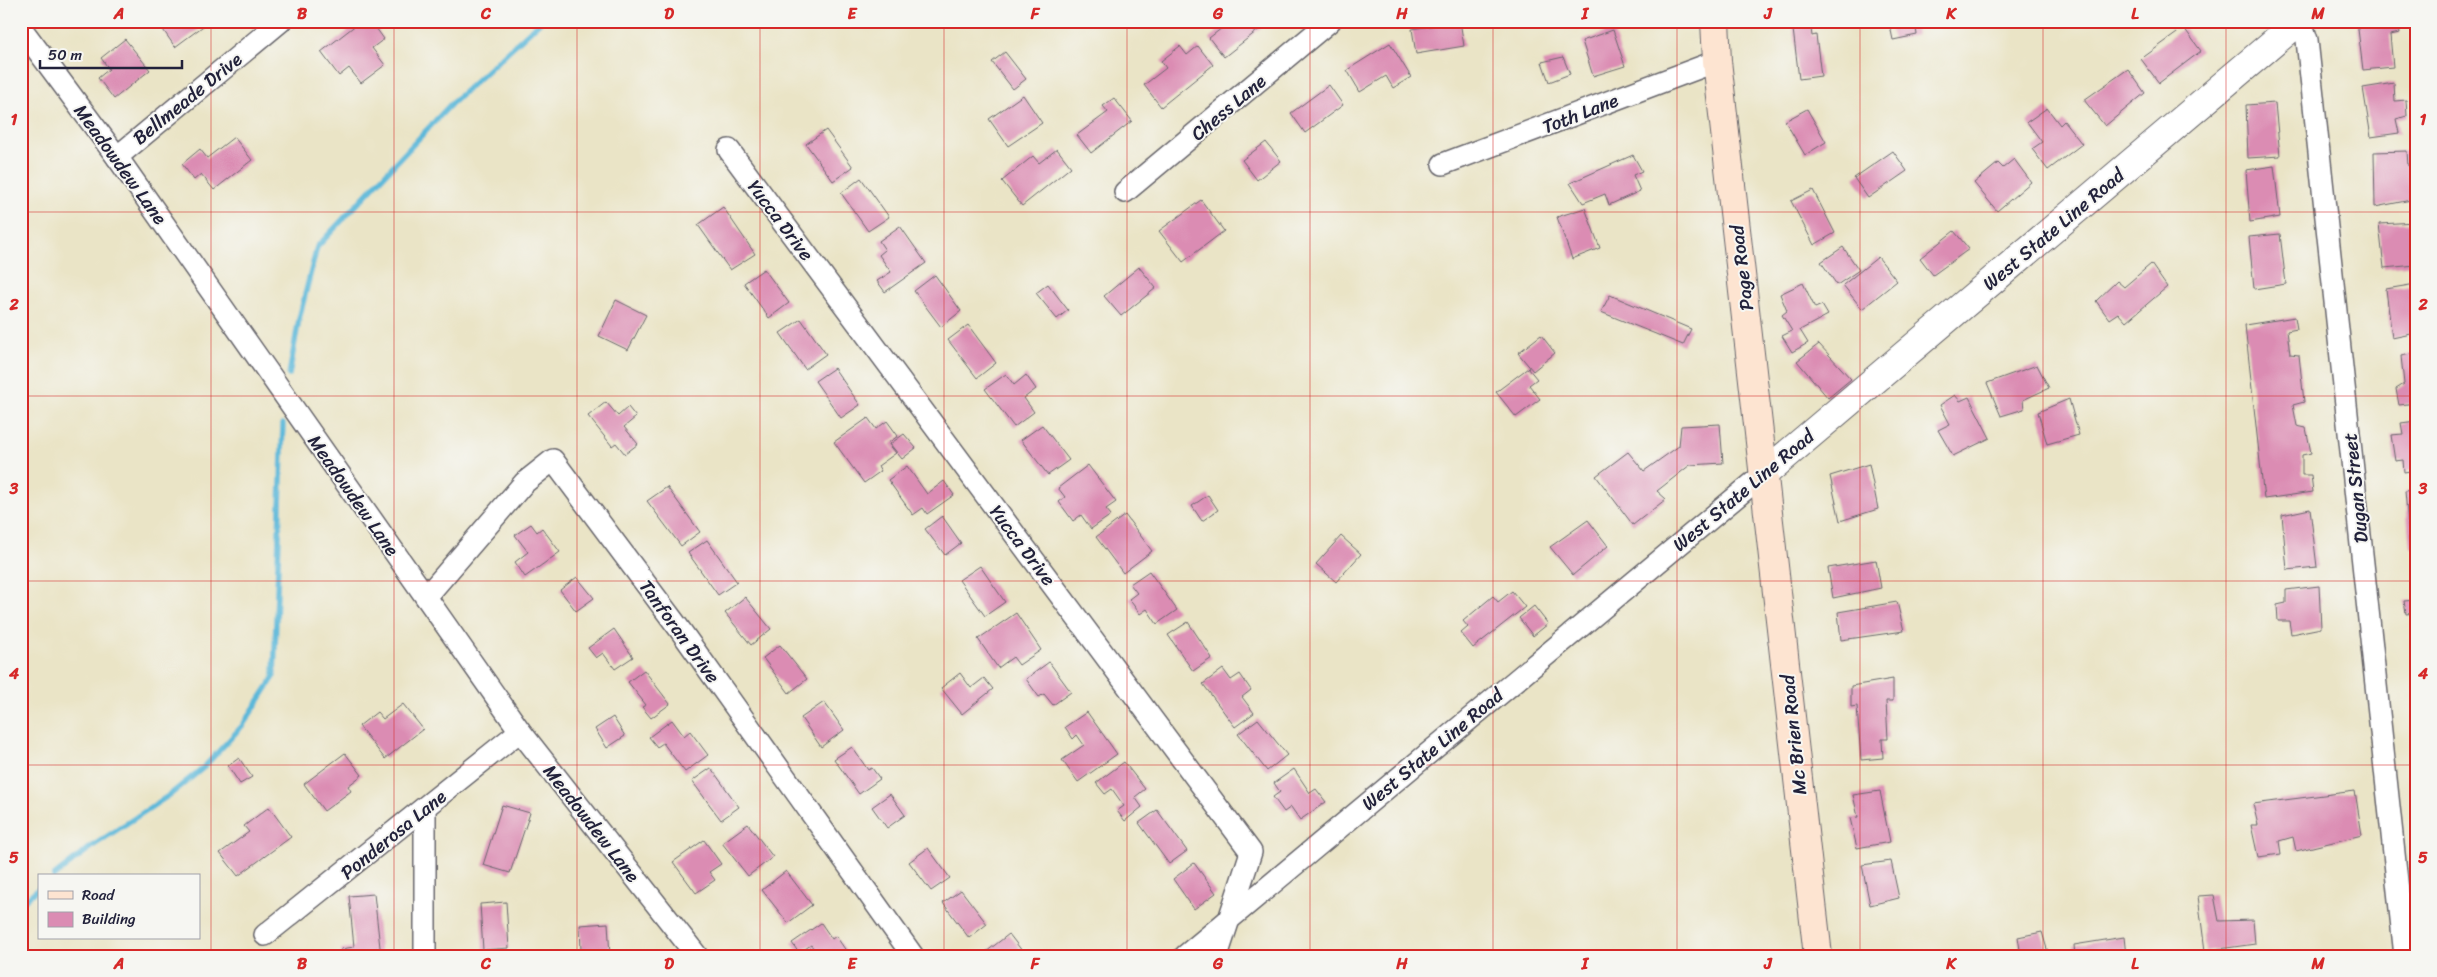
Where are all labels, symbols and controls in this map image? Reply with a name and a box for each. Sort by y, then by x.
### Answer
text: A [113,0,124,28]
text: B [297,0,308,28]
text: C [480,0,492,28]
text: D [664,0,674,28]
text: E [848,0,858,28]
text: F [1030,0,1041,28]
text: G [1212,0,1224,28]
text: H [1395,0,1408,28]
text: I [1581,0,1590,28]
text: J [1763,0,1773,28]
text: K [1945,0,1957,28]
text: L [2131,0,2139,28]
text: M [2310,0,2325,28]
scale bar [40,38,182,70]
text: 50 m [48,42,83,68]
street label: Bellmeade Drive [125,44,250,153]
street label: Chess Lane [1183,66,1274,149]
street label: Toth Lane [1537,84,1623,143]
street label: Meadowdew Lane [65,97,176,232]
text: 1 [11,105,18,134]
text: 1 [2420,105,2427,134]
street label: West State Line Road [1975,158,2133,299]
street label: Yucca Drive [739,172,823,268]
street label: Page Road [1720,222,1763,313]
text: 2 [8,290,19,319]
text: 2 [2417,290,2428,319]
street label: West State Line Road [1665,419,1823,560]
street label: Meadowdew Lane [299,427,408,563]
street label: Dugan Street [2333,431,2378,545]
text: 3 [9,474,19,503]
text: 3 [2418,474,2428,503]
street label: Yucca Drive [981,497,1065,593]
street label: Tanforan Drive [630,572,729,691]
text: 4 [8,659,19,688]
text: 4 [2417,659,2428,688]
street label: Mc Brien Road [1771,671,1816,797]
street label: West State Line Road [1354,678,1512,819]
street label: Meadowdew Lane [535,757,649,890]
street label: Ponderosa Lane [333,781,454,888]
text: 5 [9,843,19,872]
text: 5 [2418,843,2428,872]
legend [38,874,200,940]
text: Road [82,882,115,908]
text: Building [82,906,136,932]
text: A [113,949,124,977]
text: B [297,949,308,977]
text: C [480,949,492,977]
text: D [664,949,674,977]
text: E [848,949,858,977]
text: F [1030,949,1041,977]
text: G [1212,949,1224,977]
text: H [1395,949,1408,977]
text: I [1581,949,1590,977]
text: J [1763,949,1773,977]
text: K [1945,949,1957,977]
text: L [2131,949,2139,977]
text: M [2310,949,2325,977]

